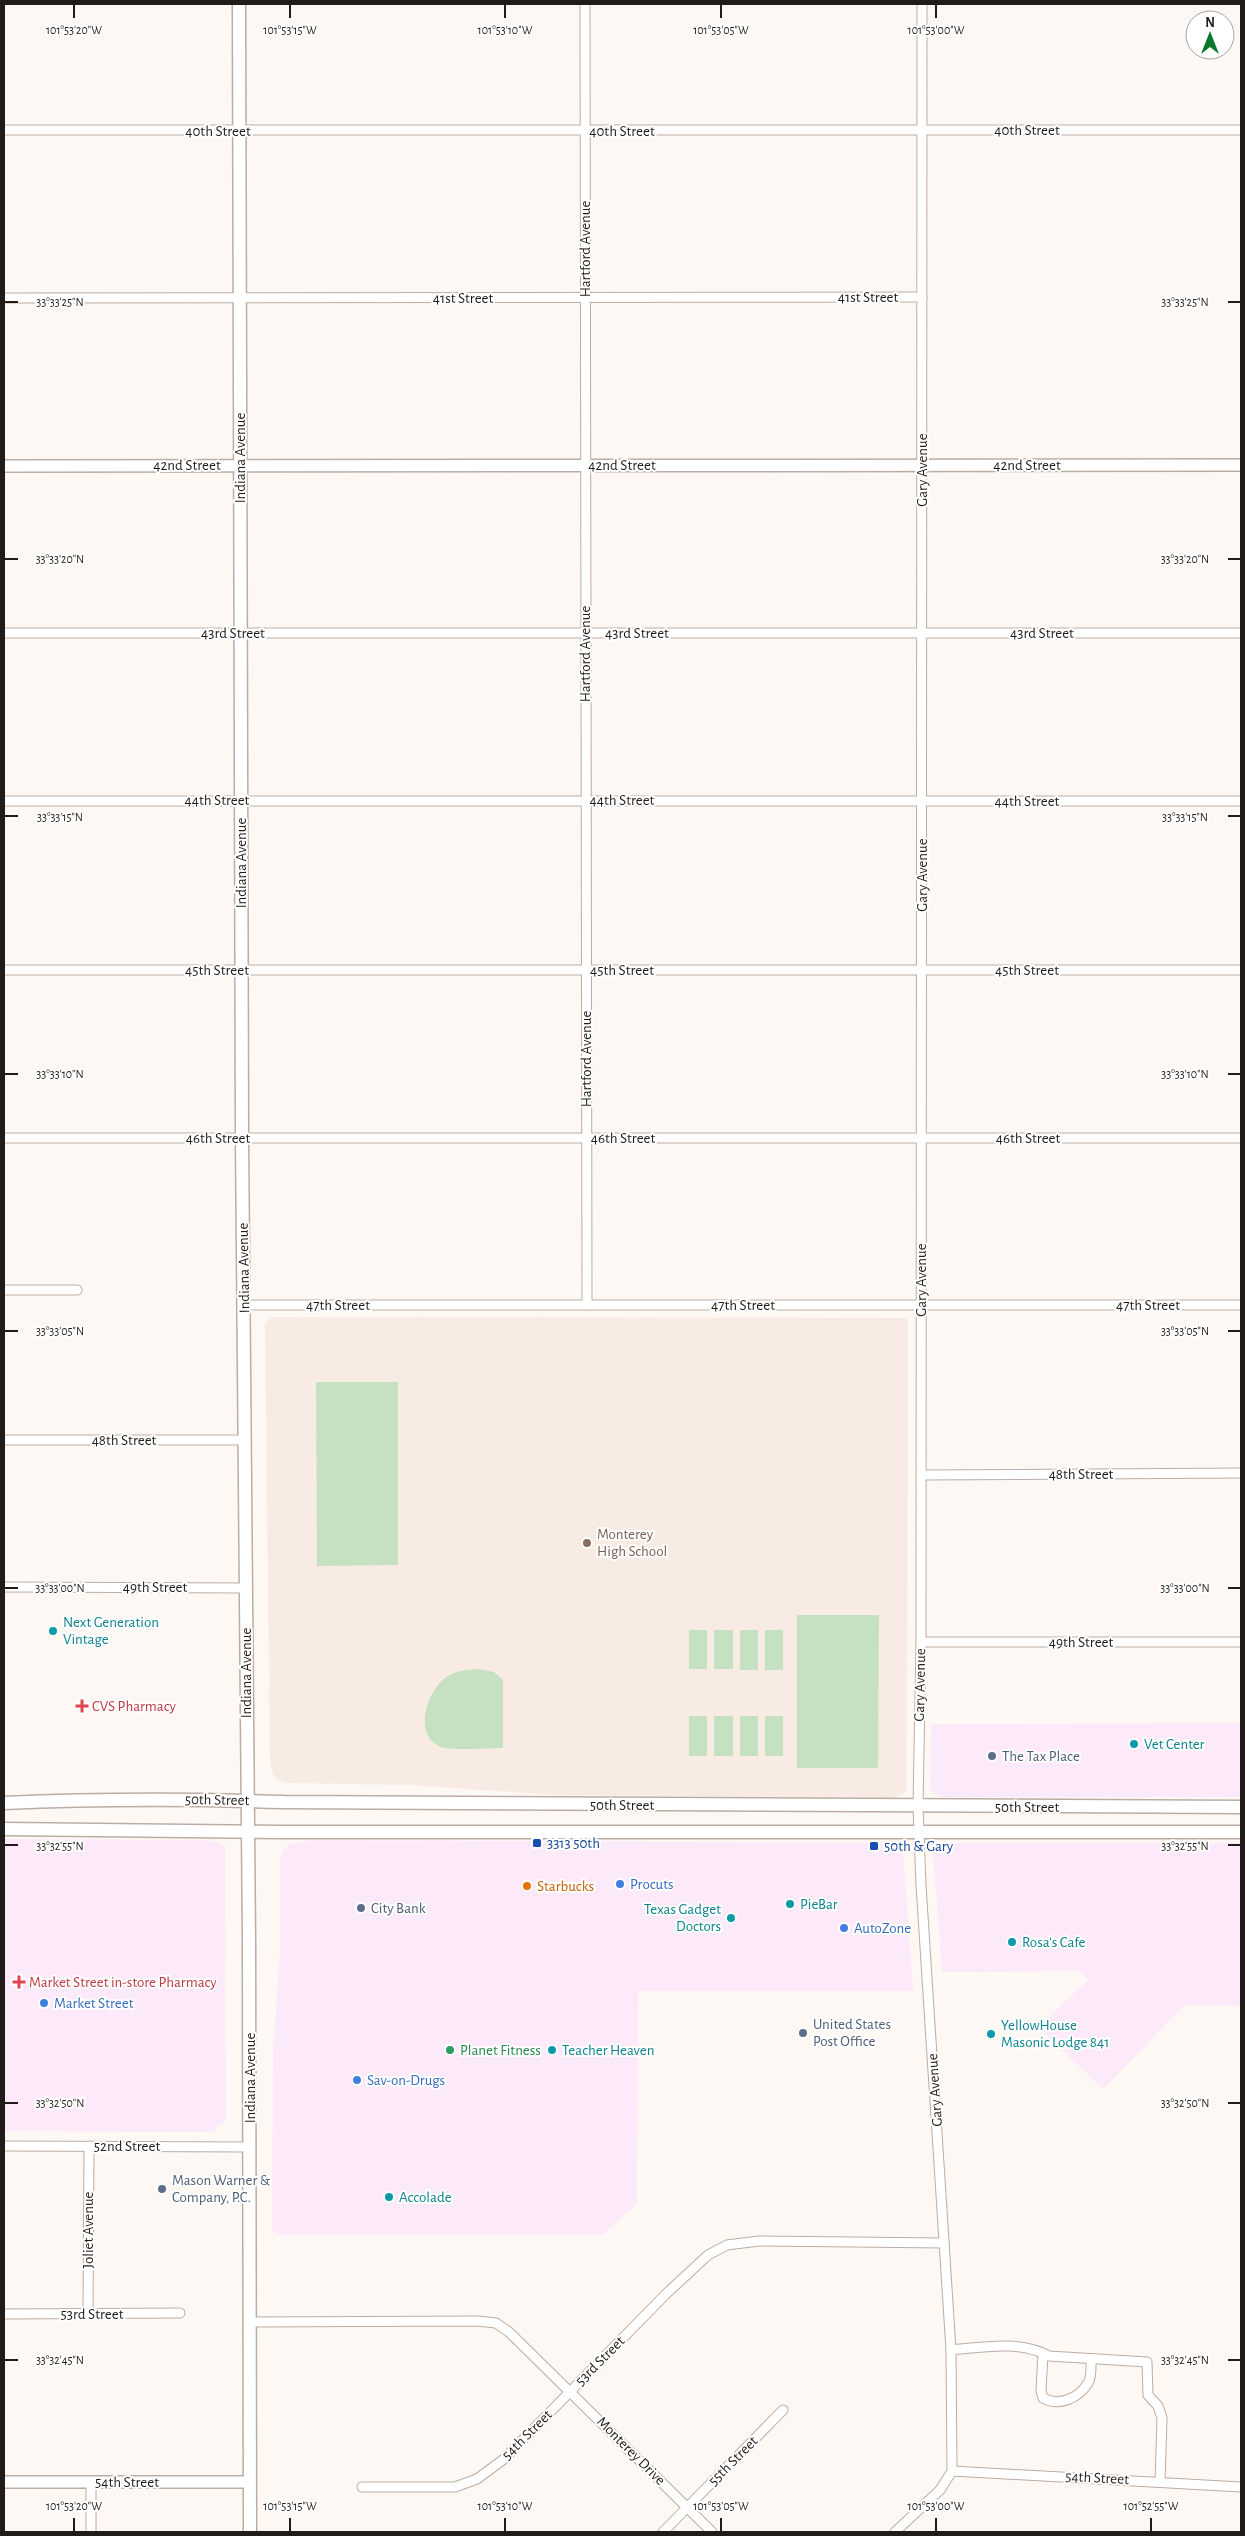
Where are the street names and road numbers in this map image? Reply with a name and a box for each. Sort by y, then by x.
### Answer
street label: 40th Street [994,123,1060,138]
street label: 40th Street [185,124,251,139]
street label: 40th Street [589,124,655,139]
street label: Hartford Avenue [578,201,593,297]
street label: 41st Street [838,290,898,305]
street label: 41st Street [433,291,493,306]
street label: Indiana Avenue [233,413,248,503]
street label: Gary Avenue [915,433,930,507]
street label: 42nd Street [153,458,221,473]
street label: 42nd Street [588,458,656,473]
street label: 42nd Street [993,458,1061,473]
street label: Hartford Avenue [578,606,593,702]
street label: 43rd Street [201,626,265,641]
street label: 43rd Street [605,626,669,641]
street label: 43rd Street [1010,626,1074,641]
street label: 44th Street [185,793,250,808]
street label: 44th Street [590,793,655,808]
street label: 44th Street [995,794,1060,809]
street label: Indiana Avenue [234,818,249,908]
street label: Gary Avenue [915,838,930,912]
street label: 45th Street [185,963,249,978]
street label: 45th Street [590,963,654,978]
street label: 45th Street [995,963,1059,978]
street label: Hartford Avenue [579,1011,594,1107]
street label: 46th Street [186,1131,251,1146]
street label: 46th Street [591,1131,656,1146]
street label: 46th Street [996,1131,1061,1146]
street label: Indiana Avenue [236,1222,252,1313]
street label: Gary Avenue [914,1243,929,1317]
street label: 47th Street [306,1298,370,1313]
street label: 47th Street [711,1298,775,1313]
street label: 47th Street [1116,1298,1180,1313]
street label: 48th Street [92,1433,157,1448]
street label: 48th Street [1049,1467,1114,1482]
street label: 49th Street [123,1580,188,1595]
street label: Indiana Avenue [239,1628,254,1718]
street label: 49th Street [1049,1635,1114,1650]
street label: Gary Avenue [912,1648,928,1722]
street label: 50th Street [185,1792,250,1808]
street label: 50th Street [590,1798,654,1813]
street label: 50th Street [995,1800,1059,1815]
street label: Indiana Avenue [243,2033,258,2123]
street label: Gary Avenue [925,2053,945,2127]
street label: 52nd Street [94,2139,160,2154]
street label: Joliet Avenue [81,2191,96,2268]
street label: 53rd Street [61,2307,124,2322]
street label: 53rd Street [572,2333,628,2389]
street label: 54th Street [499,2407,555,2463]
street label: Monterey Drive [594,2414,668,2488]
street label: 55th Street [705,2433,761,2489]
street label: 54th Street [1065,2469,1129,2487]
street label: 54th Street [95,2475,159,2490]

